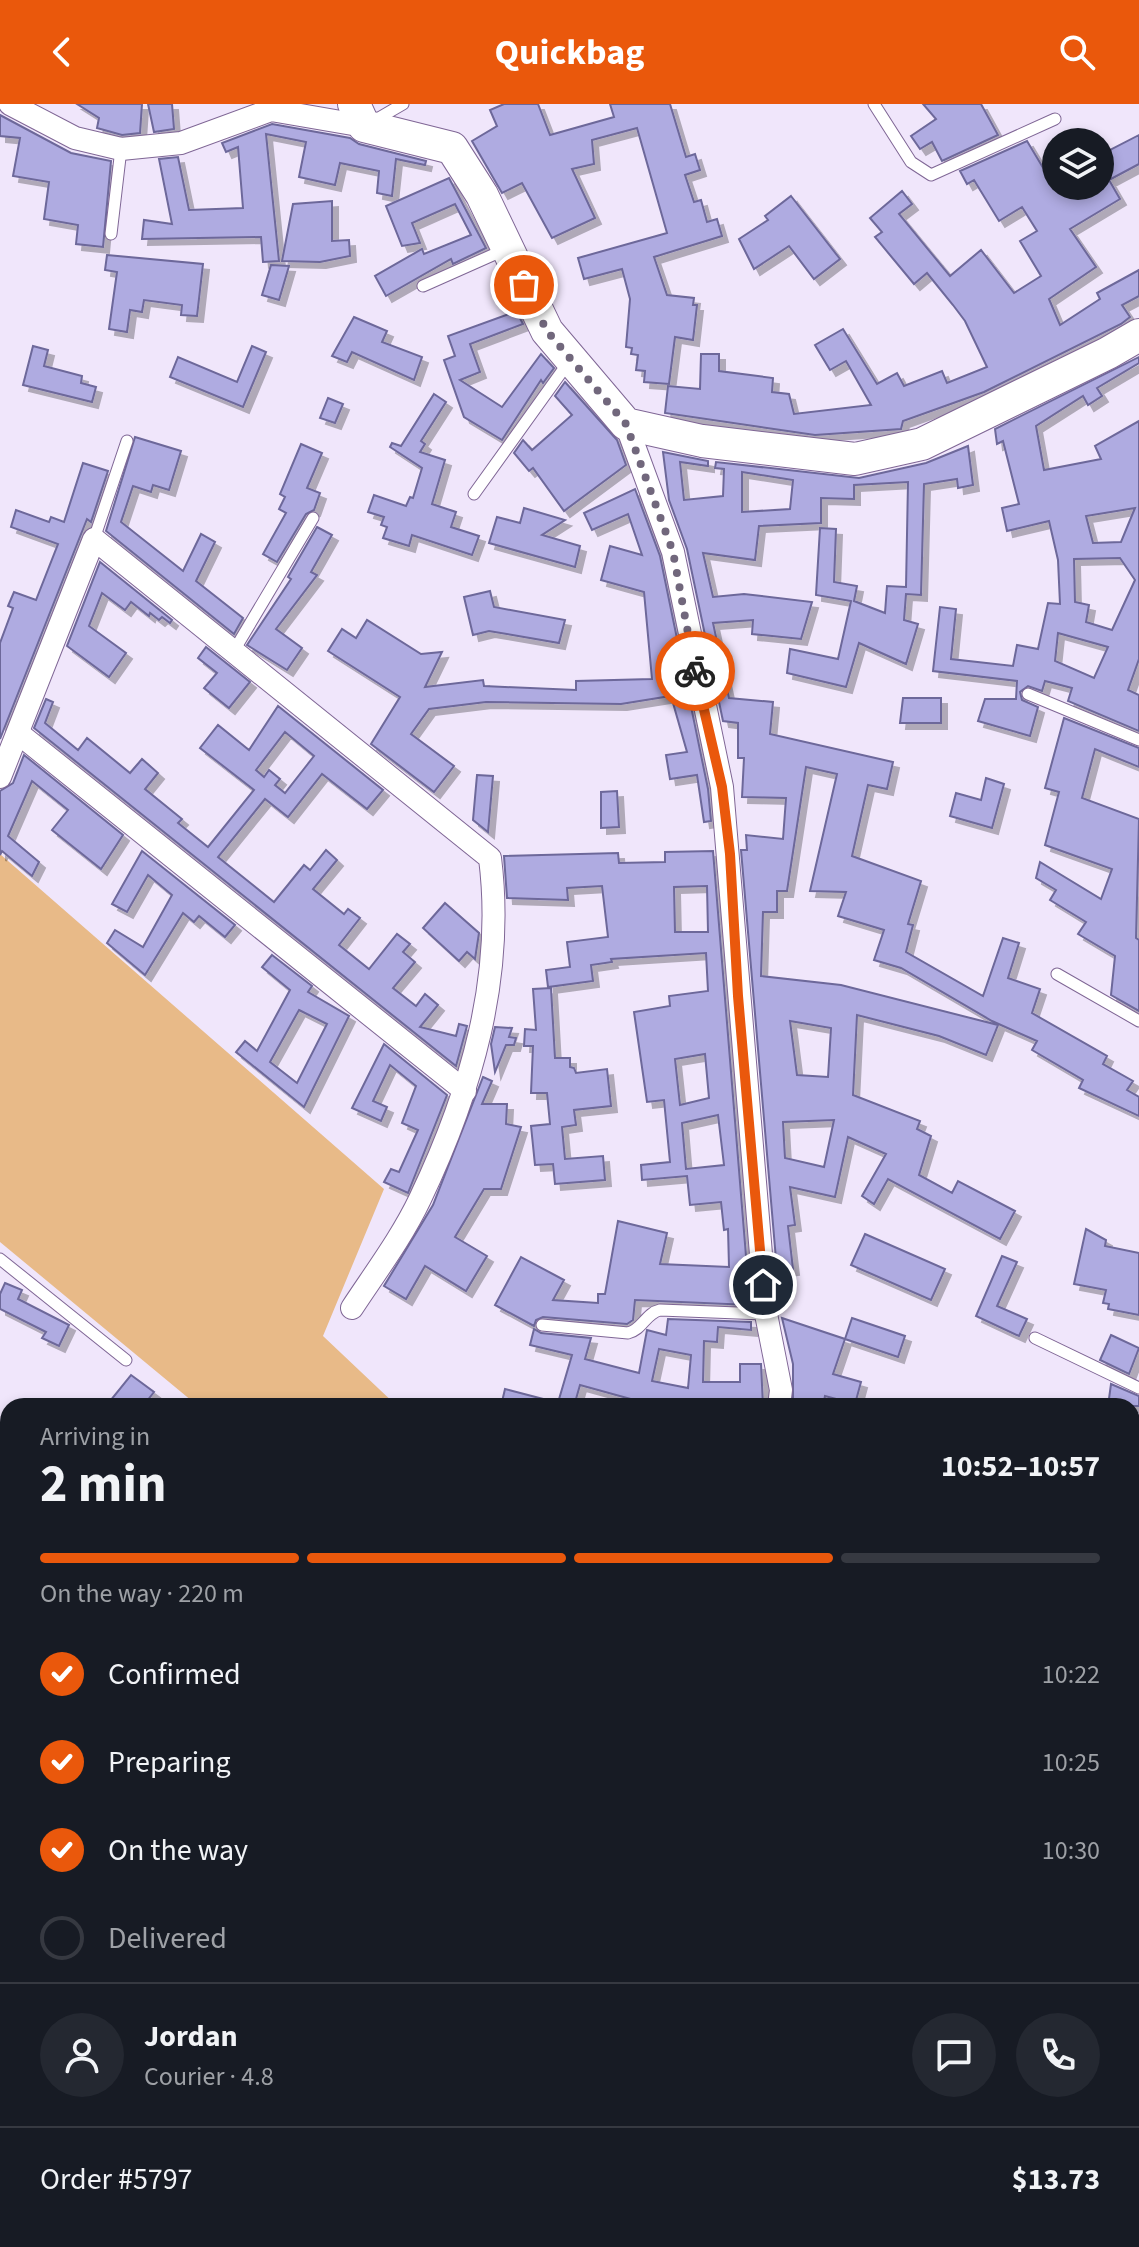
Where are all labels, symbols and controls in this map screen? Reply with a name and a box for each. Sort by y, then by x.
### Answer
text: Quickbag [494,27,645,78]
icon: back [40,30,84,74]
icon: search [1055,30,1099,74]
map controls [1042,128,1114,200]
button: layers [1042,128,1114,200]
pin [490,251,558,319]
icon: bag [502,263,546,307]
courier [655,631,735,711]
icon: bike [673,649,717,693]
pin [729,1251,797,1319]
icon: home [741,1263,785,1307]
text: Arriving in [40,1418,150,1455]
text: 10:52–10:57 [941,1445,1100,1488]
text: 2 min [40,1448,167,1522]
text: On the way · 220 m [40,1575,244,1612]
icon: check [40,1652,84,1696]
text: Confirmed [108,1653,241,1696]
text: 10:22 [1042,1656,1100,1693]
icon: check [40,1740,84,1784]
text: Preparing [108,1741,231,1784]
text: 10:25 [1042,1744,1100,1781]
icon: check [40,1828,84,1872]
text: On the way [108,1829,248,1872]
text: 10:30 [1042,1832,1100,1869]
text: Delivered [108,1917,227,1960]
button: person [40,2013,124,2097]
button: chat [912,2013,996,2097]
button: phone [1016,2013,1100,2097]
text: Jordan [144,2015,238,2058]
text: Courier · 4.8 [144,2058,274,2095]
text: Order #5797 [40,2158,193,2201]
text: $13.73 [1012,2158,1100,2201]

